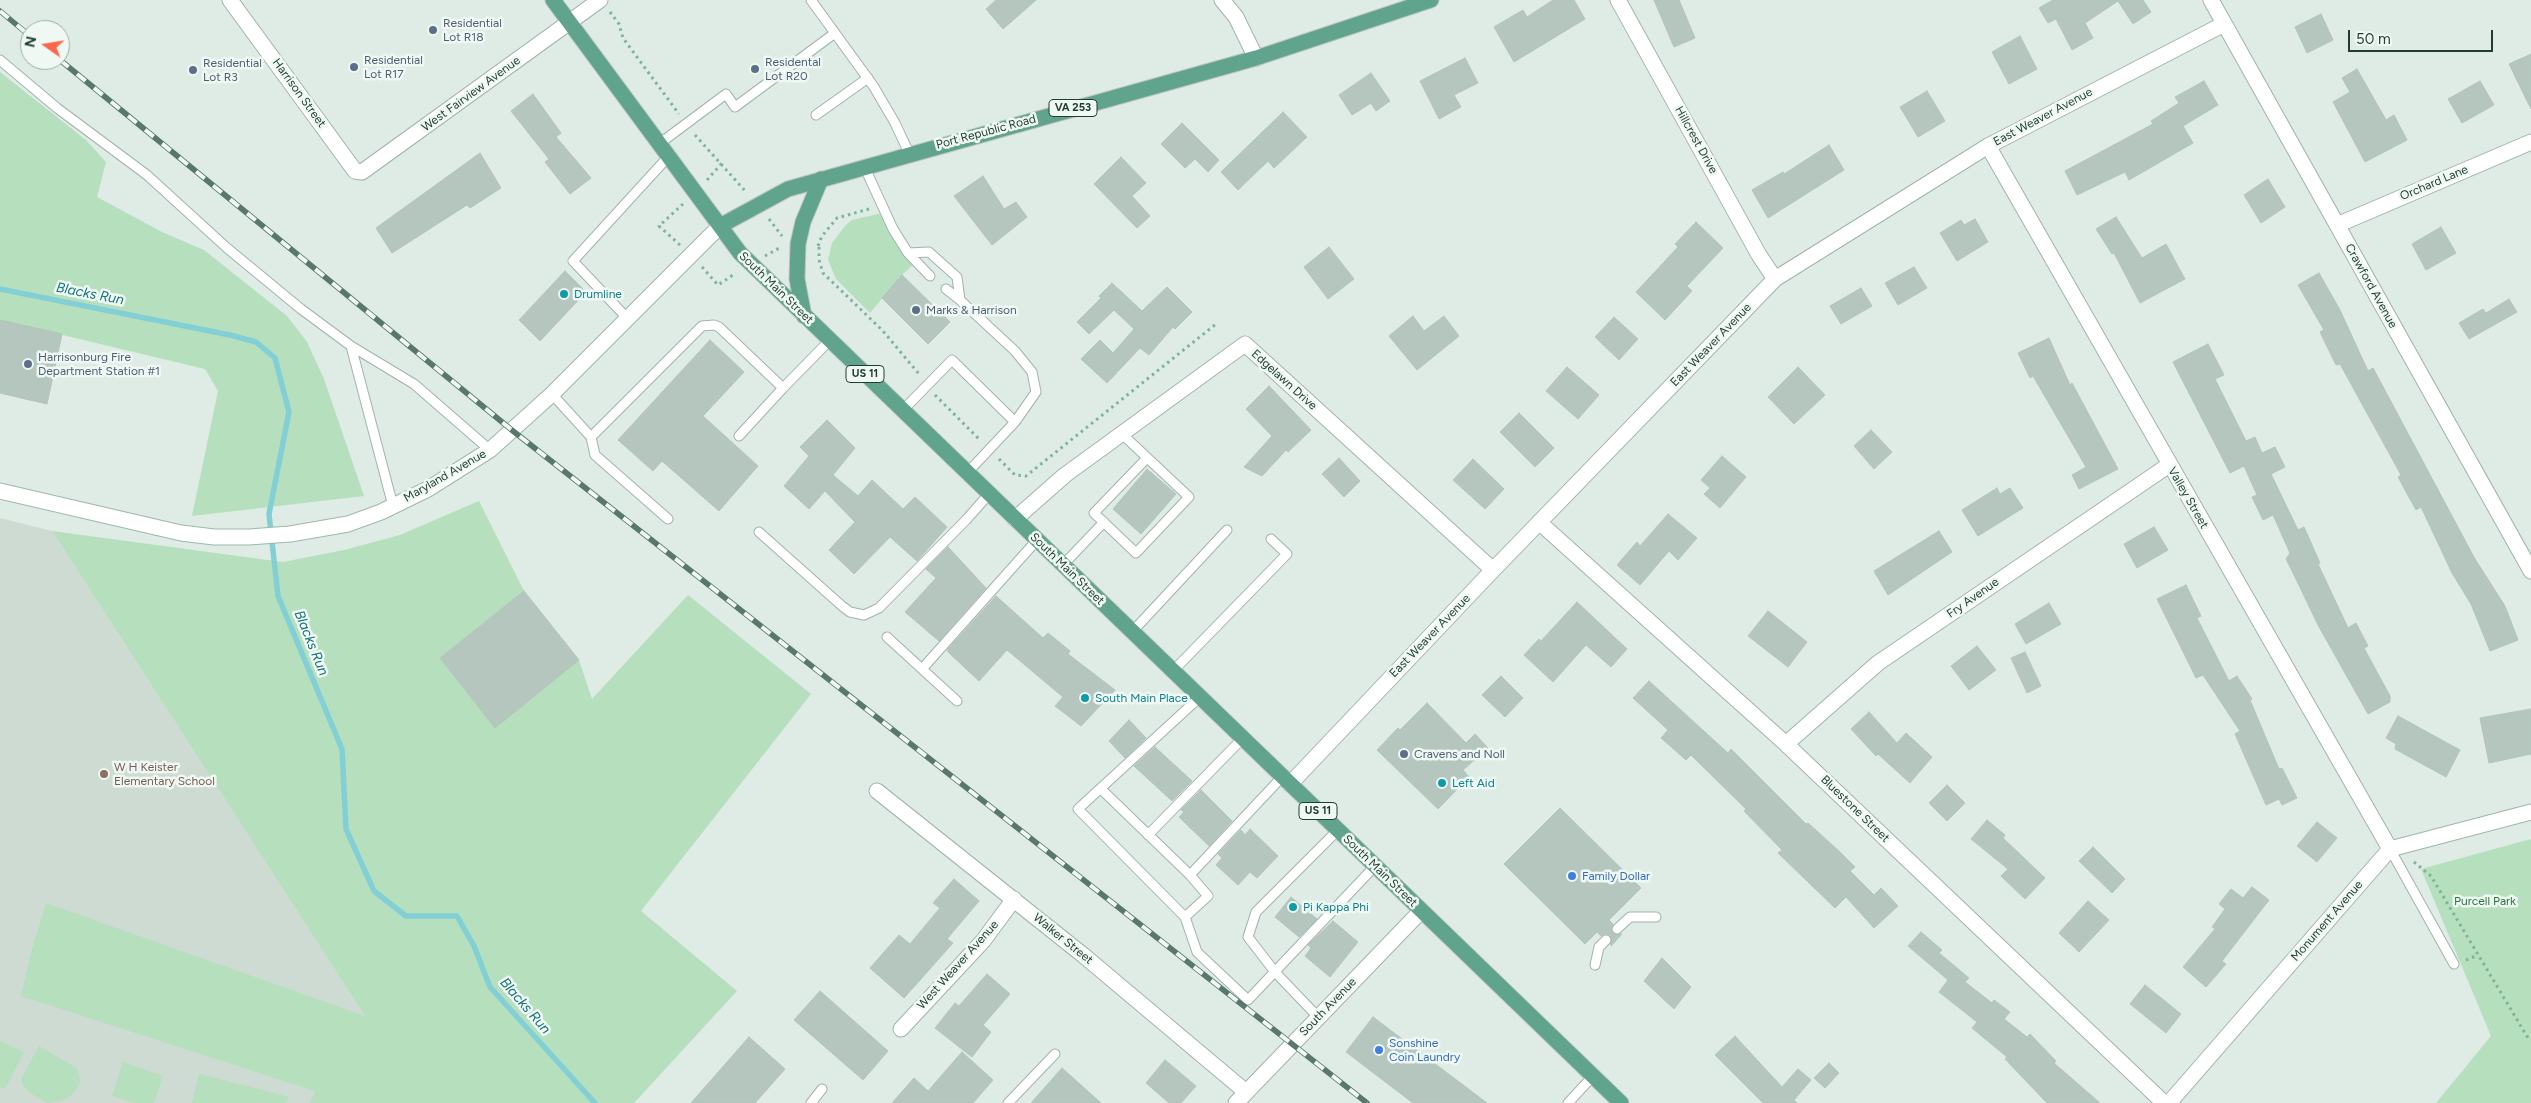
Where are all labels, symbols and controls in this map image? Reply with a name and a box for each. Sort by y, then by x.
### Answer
place label: Residential Lot R18 [443,16,502,44]
north arrow [20,20,70,70]
scale bar [2351,20,2496,52]
marker: Residential Lot R18 [427,24,439,36]
text: 50 m [2356,30,2391,48]
text: N [21,35,40,49]
place label: Residential Lot R17 [364,53,423,81]
street label: West Fairview Avenue [419,53,523,135]
place label: Residental Lot R20 [765,55,821,83]
place label: Residential Lot R3 [203,56,262,84]
street label: Harrison Street [269,56,329,130]
marker: Residential Lot R17 [348,61,360,73]
marker: Residental Lot R20 [749,63,761,75]
marker: Residential Lot R3 [187,64,199,76]
street label: East Weaver Avenue [1991,85,2095,149]
road number: VA 253 [1049,100,1097,116]
street label: Hillcrest Drive [1672,104,1720,176]
street label: Port Republic Road [935,112,1037,152]
street label: Orchard Lane [2398,162,2470,204]
street label: Crawford Avenue [2342,241,2400,331]
street label: South Main Street [736,249,816,327]
water label: Blacks Run [55,279,125,309]
place label: Drumline [574,287,622,301]
marker: Drumline [558,288,570,300]
street label: East Weaver Avenue [1668,300,1754,390]
place label: Marks & Harrison [926,303,1017,317]
marker: Marks & Harrison [910,304,922,316]
street label: Edgelawn Drive [1248,347,1320,413]
place label: Harrisonburg Fire Department Station #1 [38,350,160,378]
marker: Harrisonburg Fire Department Station #1 [22,358,34,370]
road number: US 11 [846,366,884,382]
street label: Maryland Avenue [401,447,489,505]
street label: Valley Street [2165,465,2211,531]
street label: South Main Street [1027,530,1107,608]
street label: Fry Avenue [1944,575,2002,621]
street label: East Weaver Avenue [1387,591,1473,681]
water label: Blacks Run [290,608,332,678]
place label: South Main Place [1095,691,1188,705]
marker: South Main Place [1079,692,1091,704]
place label: Cravens and Noll [1414,747,1505,761]
marker: Cravens and Noll [1398,748,1410,760]
place label: W H Keister Elementary School [114,760,215,788]
marker: W H Keister Elementary School [98,768,110,780]
street label: Bluestone Street [1818,773,1892,845]
place label: Left Aid [1452,776,1495,790]
marker: Left Aid [1436,777,1448,789]
road number: US 11 [1299,802,1337,819]
street label: South Main Street [1340,832,1420,910]
place label: Family Dollar [1582,869,1650,883]
marker: Family Dollar [1566,870,1578,882]
street label: Monument Avenue [2288,878,2366,964]
park label: Purcell Park [2454,894,2516,908]
place label: Pi Kappa Phi [1303,900,1369,914]
marker: Pi Kappa Phi [1287,901,1299,913]
street label: Walker Street [1030,911,1096,967]
street label: West Weaver Avenue [914,918,1002,1012]
water label: Blacks Run [496,975,554,1037]
street label: South Avenue [1296,975,1360,1039]
place label: Sonshine Coin Laundry [1389,1036,1460,1064]
marker: Sonshine Coin Laundry [1373,1044,1385,1056]

